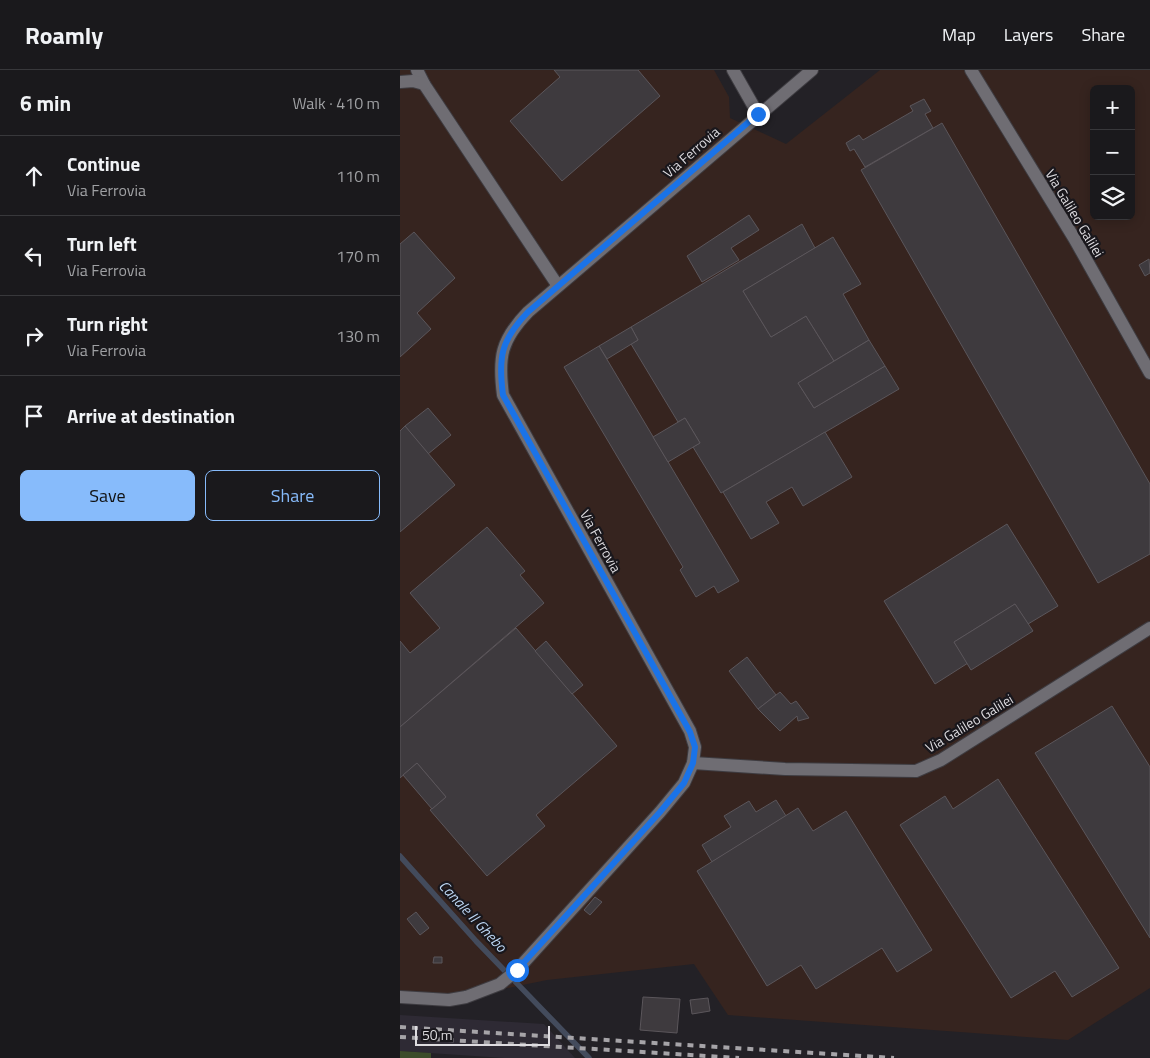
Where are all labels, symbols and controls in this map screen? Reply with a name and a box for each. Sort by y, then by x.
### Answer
text: Roamly [25,17,103,53]
text: Map [942,21,976,48]
text: Layers [1004,21,1053,48]
text: Share [1081,21,1125,48]
map controls [1090,85,1135,220]
button: + [1090,85,1135,130]
text: 6 min [20,87,71,119]
text: Walk · 410 m [292,91,380,115]
route end [747,103,770,126]
street label: Via Ferrovia [658,121,724,183]
button: − [1090,130,1135,175]
text: Continue [67,149,140,178]
icon: ahead [20,162,48,190]
text: 110 m [336,164,380,188]
street label: Via Galileo Galilei [1040,165,1110,261]
button: layers [1090,175,1135,220]
text: Via Ferrovia [67,178,146,202]
text: Turn left [67,229,137,258]
icon: left [20,242,48,270]
text: 170 m [336,244,380,268]
text: Via Ferrovia [67,258,146,282]
text: Turn right [67,309,148,338]
icon: right [20,322,48,350]
text: 130 m [336,324,380,348]
text: Via Ferrovia [67,338,146,362]
text: Arrive at destination [67,401,235,430]
icon: arrive [20,402,48,430]
button: Save [20,470,195,521]
button: Share [205,470,380,521]
street label: Via Ferrovia [575,506,627,576]
street label: Via Galileo Galilei [921,688,1017,758]
water label: Canale Il Ghebo [433,875,513,958]
route start [506,959,529,982]
scale bar [415,1023,550,1046]
text: 50 m [422,1024,452,1045]

